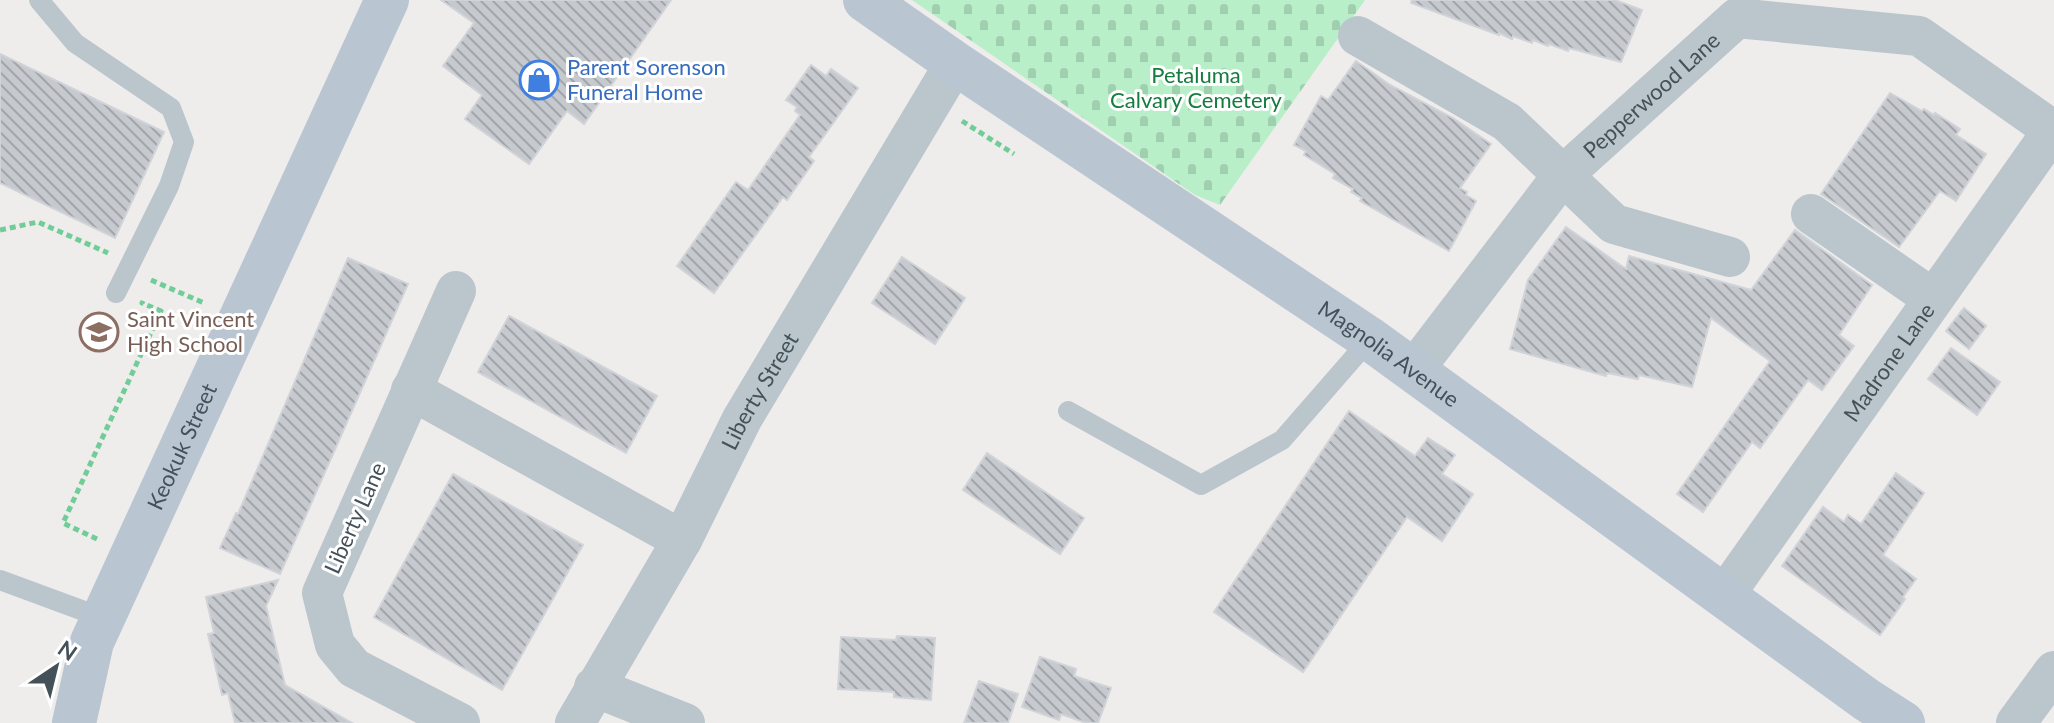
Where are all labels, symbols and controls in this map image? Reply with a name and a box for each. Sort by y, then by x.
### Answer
street label: Pepperwood Lane [1577,26,1725,163]
place label: Parent Sorenson Funeral Home [567,53,726,105]
shop icon: Parent Sorenson Funeral Home [518,59,560,101]
park label: Petaluma Calvary Cemetery [1110,61,1283,113]
street label: Magnolia Avenue [1313,294,1465,412]
street label: Madrone Lane [1837,297,1940,427]
place label: Saint Vincent High School [127,305,254,357]
school or university icon: Saint Vincent High School [78,311,120,353]
street label: Liberty Street [715,327,804,454]
street label: Keokuk Street [141,379,222,514]
street label: Liberty Lane [318,458,391,578]
north arrow [16,627,96,707]
text: N [53,634,82,666]

